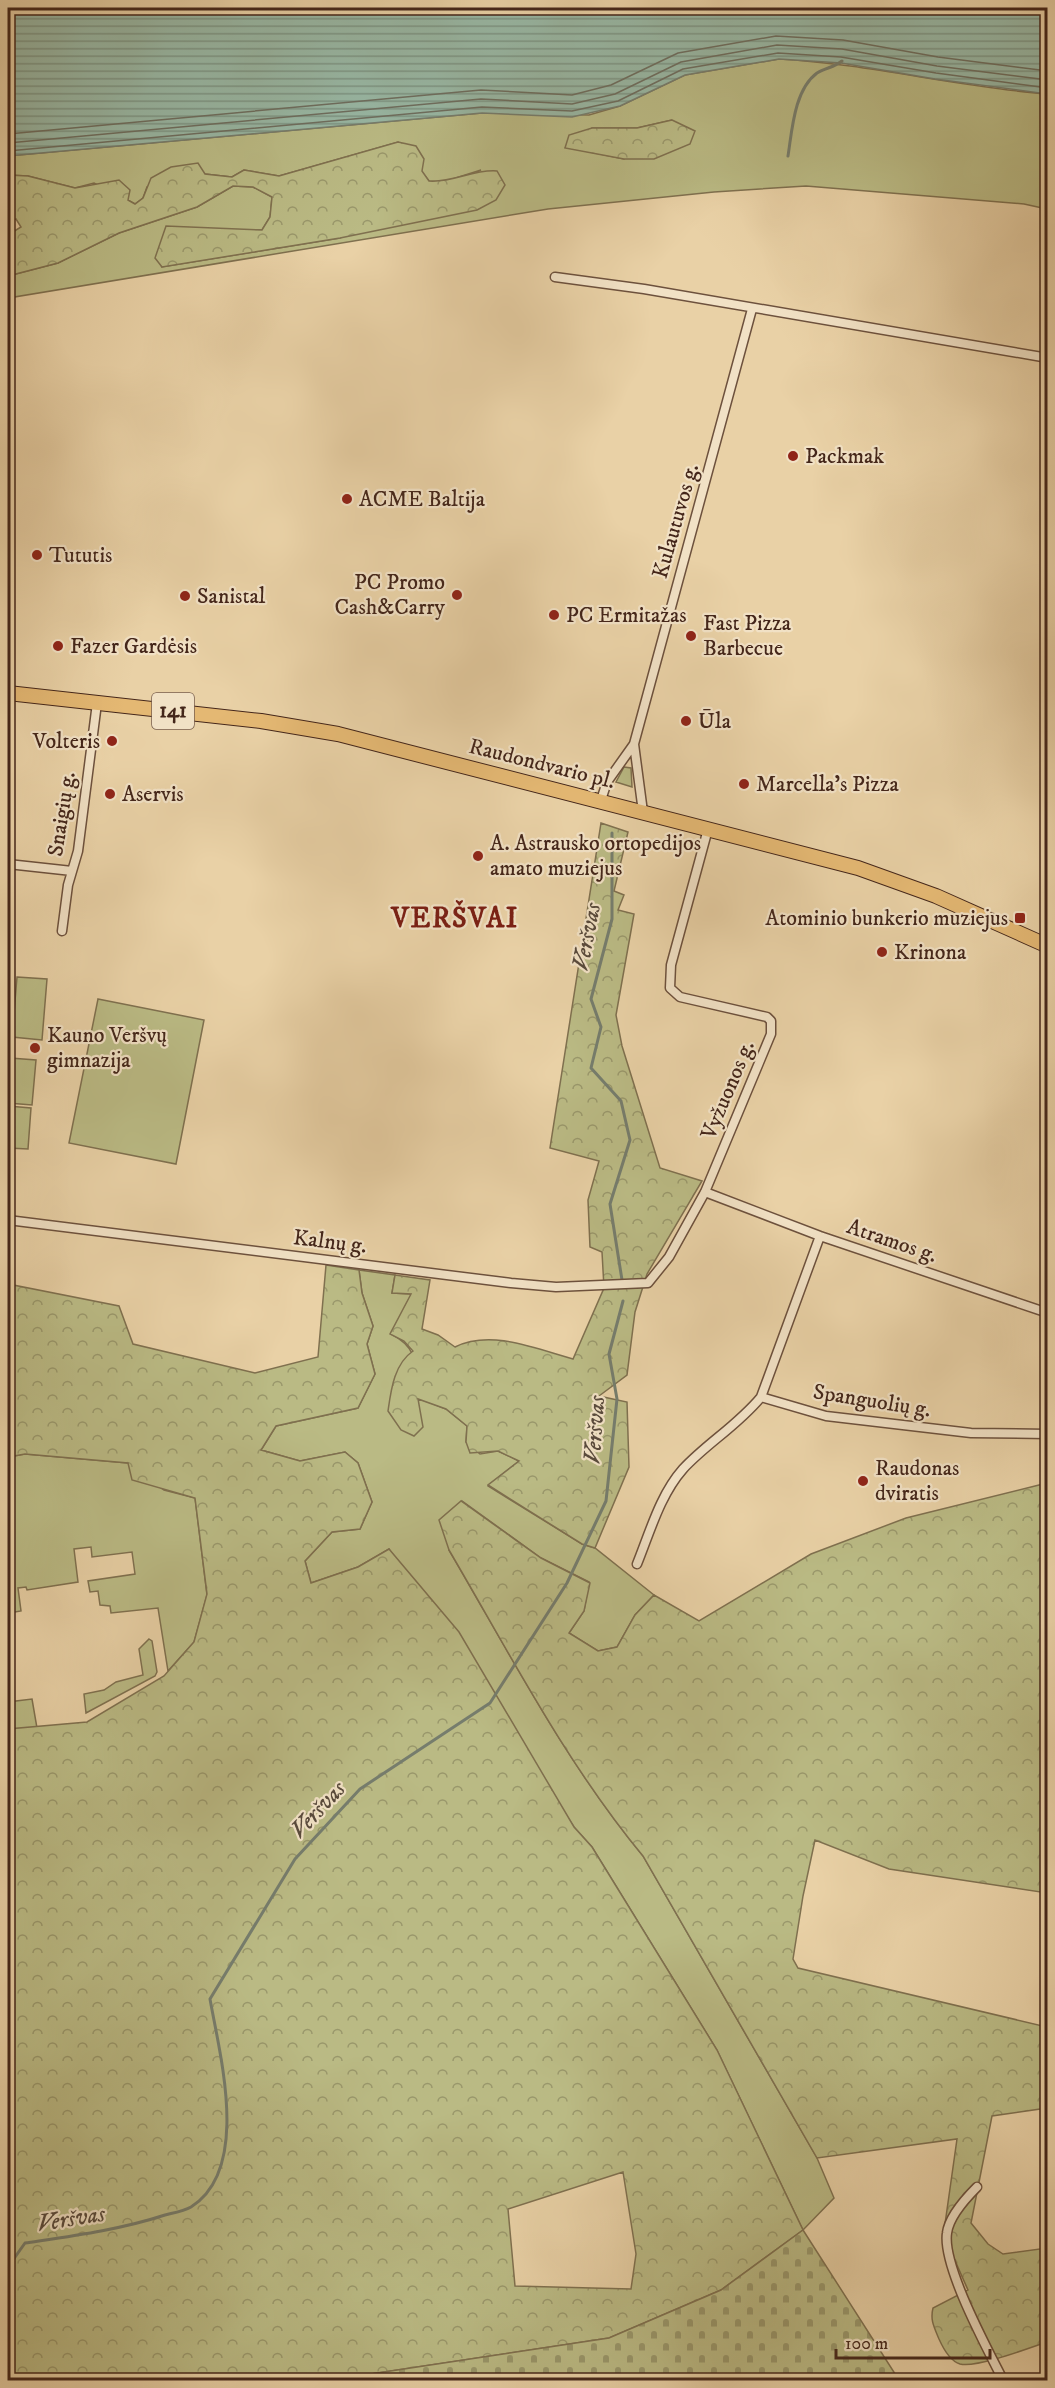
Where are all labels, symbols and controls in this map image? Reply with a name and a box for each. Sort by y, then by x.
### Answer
place label: Packmak [805,443,884,470]
marker: Packmak [786,449,800,463]
street label: Kulautuvos g. [647,460,705,582]
place label: ACME Baltija [359,486,486,513]
marker: ACME Baltija [340,492,354,506]
place label: Tututis [49,542,112,569]
marker: Tututis [30,548,44,562]
place label: PC Promo Cash&Carry [334,569,446,621]
place label: Sanistal [197,583,266,610]
marker: PC Promo Cash&Carry [450,588,464,602]
marker: Sanistal [178,589,192,603]
place label: PC Ermitažas [566,602,687,629]
marker: PC Ermitažas [547,608,561,622]
place label: Fast Pizza Barbecue [703,610,792,662]
marker: Fast Pizza Barbecue [684,629,698,643]
place label: Fazer Gardėsis [70,633,197,660]
marker: Fazer Gardėsis [51,639,65,653]
road number: 141 [152,693,194,729]
place label: Ūla [698,708,732,735]
marker: Ūla [679,714,693,728]
place label: Volteris [32,728,100,755]
street label: Raudondvario pl. [466,733,618,795]
marker: Volteris [105,734,119,748]
street label: Snaigių g. [42,770,82,858]
place label: Marcella's Pizza [756,771,899,798]
marker: Marcella's Pizza [737,777,751,791]
place label: Aservis [122,781,184,808]
marker: Aservis [103,787,117,801]
place label: A. Astrausko ortopedijos amato muziejus [490,830,701,882]
marker: A. Astrausko ortopedijos amato muziejus [471,849,485,863]
district label: VERŠVAI [390,900,519,936]
water label: Veršvas [566,900,608,974]
place label: Atominio bunkerio muziejus [765,905,1008,932]
marker: Atominio bunkerio muziejus [1013,911,1027,925]
place label: Krinona [894,939,967,966]
marker: Krinona [875,945,889,959]
place label: Kauno Veršvų gimnazija [47,1022,167,1074]
street label: Vyžuonos g. [695,1036,761,1144]
marker: Kauno Veršvų gimnazija [28,1041,42,1055]
street label: Atramos g. [843,1213,941,1269]
street label: Kalnų g. [292,1224,368,1260]
street label: Spanguolių g. [811,1378,933,1424]
water label: Veršvas [578,1394,612,1465]
place label: Raudonas dviratis [875,1455,959,1507]
marker: Raudonas dviratis [856,1474,870,1488]
water label: Veršvas [284,1774,353,1845]
water label: Veršvas [35,2199,108,2239]
scale bar [836,2322,990,2360]
text: 100 m [845,2333,888,2355]

